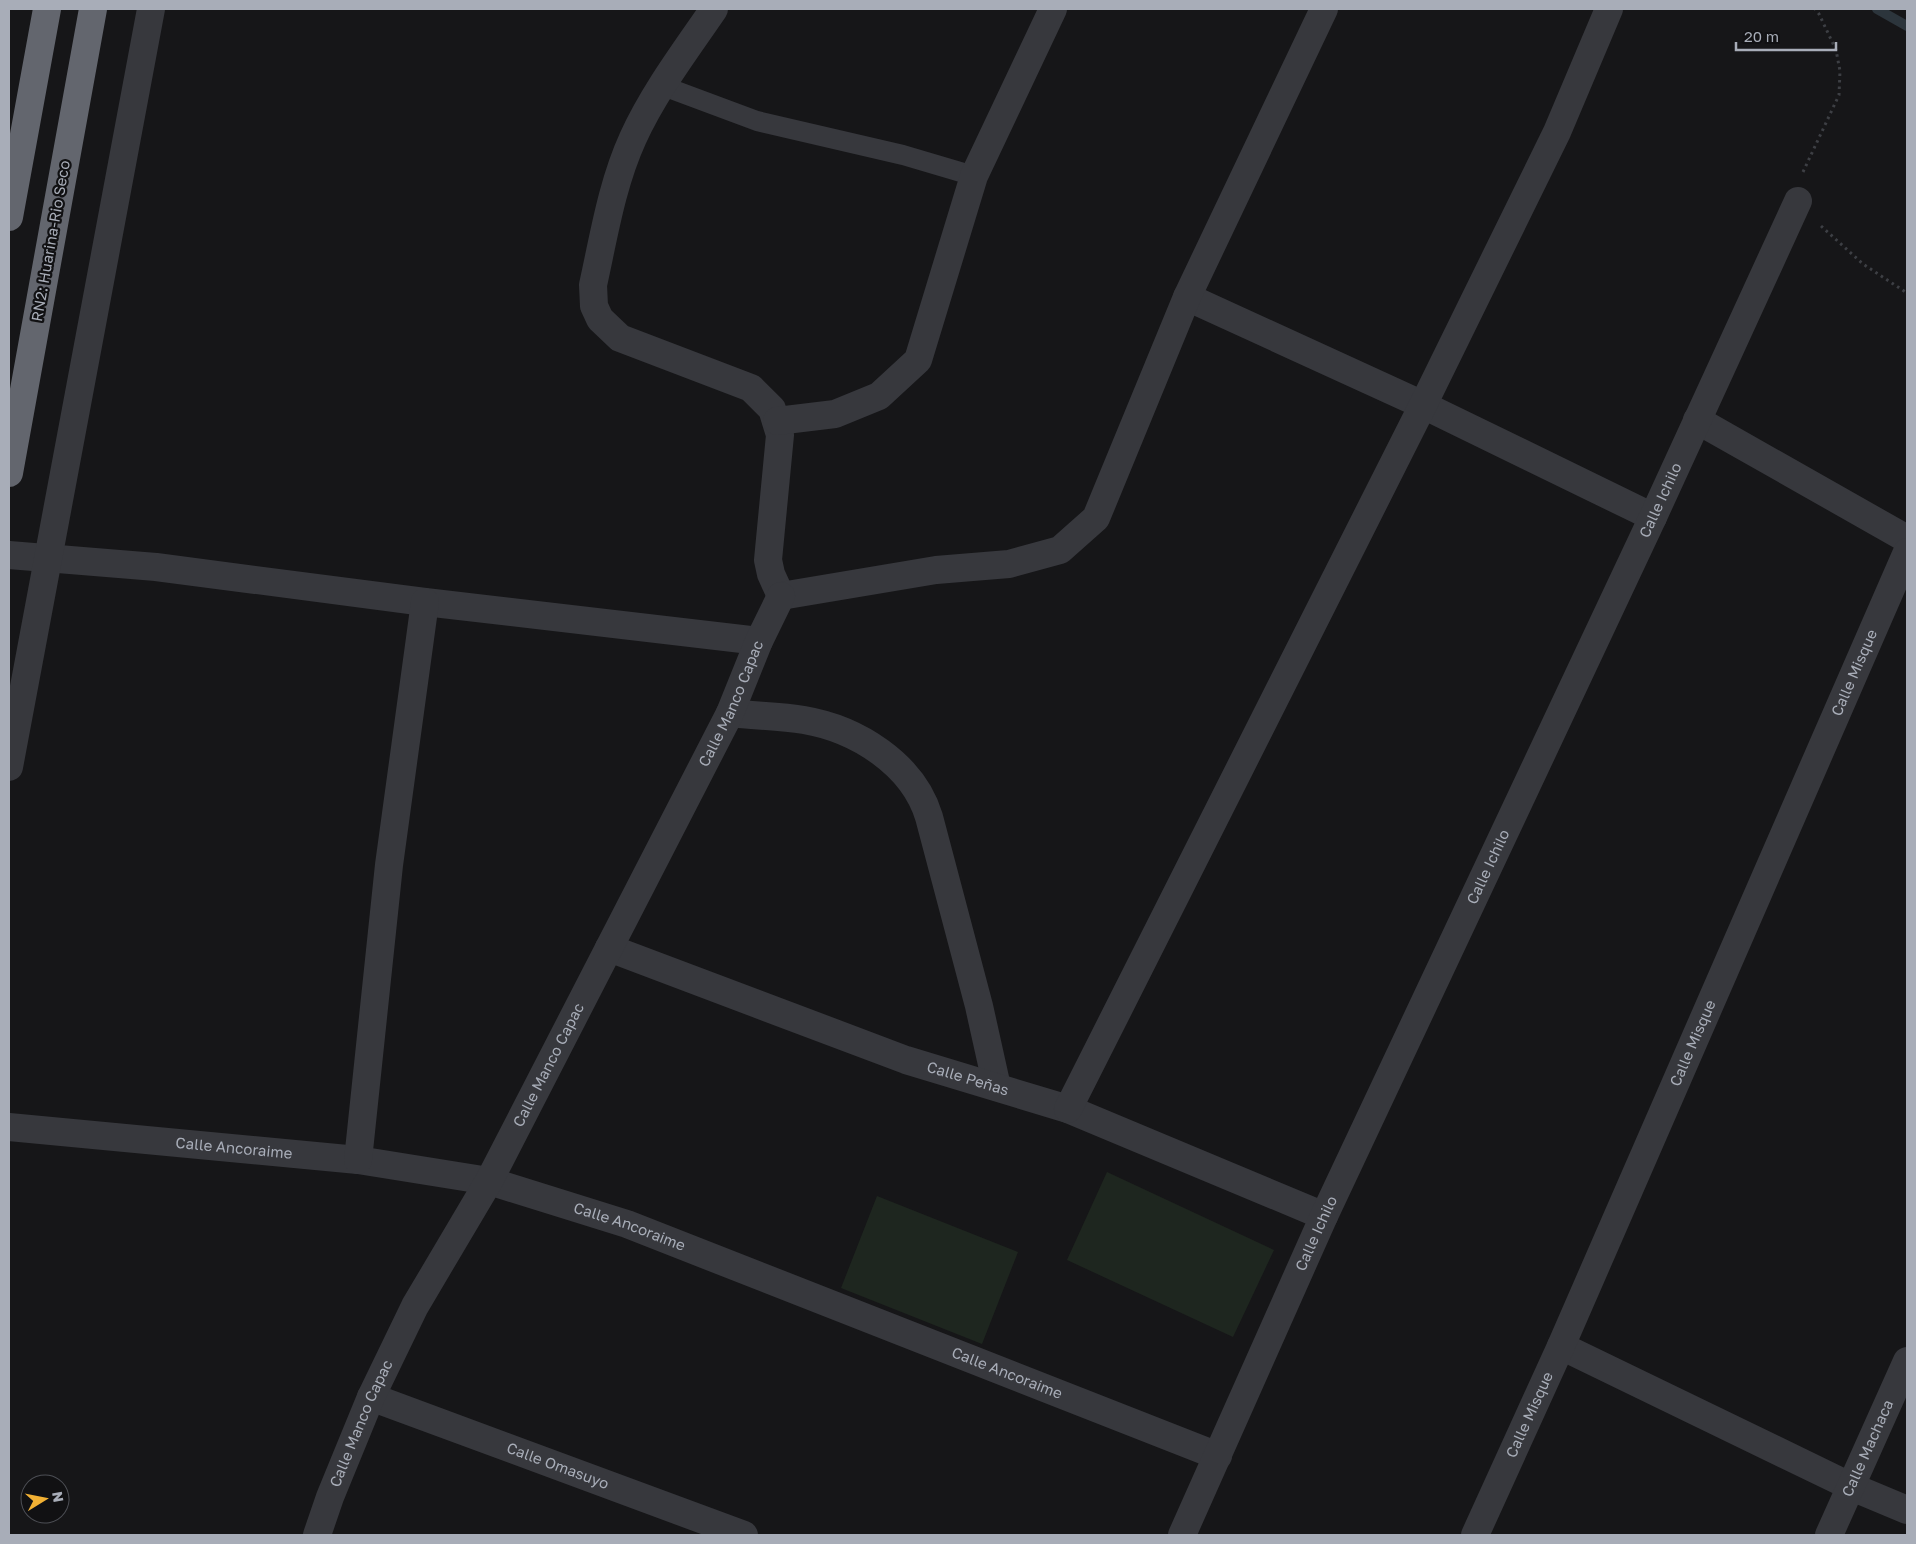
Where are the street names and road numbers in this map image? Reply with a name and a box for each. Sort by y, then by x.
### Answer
street label: RN2: Huarina-Rio Seco [27,159,73,323]
street label: Calle Ichilo [1635,460,1685,540]
street label: Calle Misque [1827,626,1880,718]
street label: Calle Manco Capac [694,637,766,769]
street label: Calle Ichilo [1462,826,1513,907]
street label: Calle Misque [1665,996,1719,1089]
street label: Calle Manco Capac [508,1000,587,1130]
street label: Calle Peñas [925,1057,1011,1099]
street label: Calle Ancoraime [175,1133,294,1162]
street label: Calle Ichilo [1291,1193,1340,1274]
street label: Calle Ancoraime [572,1198,689,1254]
street label: Calle Ancoraime [949,1342,1066,1402]
street label: Calle Manco Capac [325,1356,396,1489]
street label: Calle Misque [1501,1368,1556,1460]
street label: Calle Machaca [1837,1396,1897,1499]
street label: Calle Omasuyo [504,1438,612,1492]

